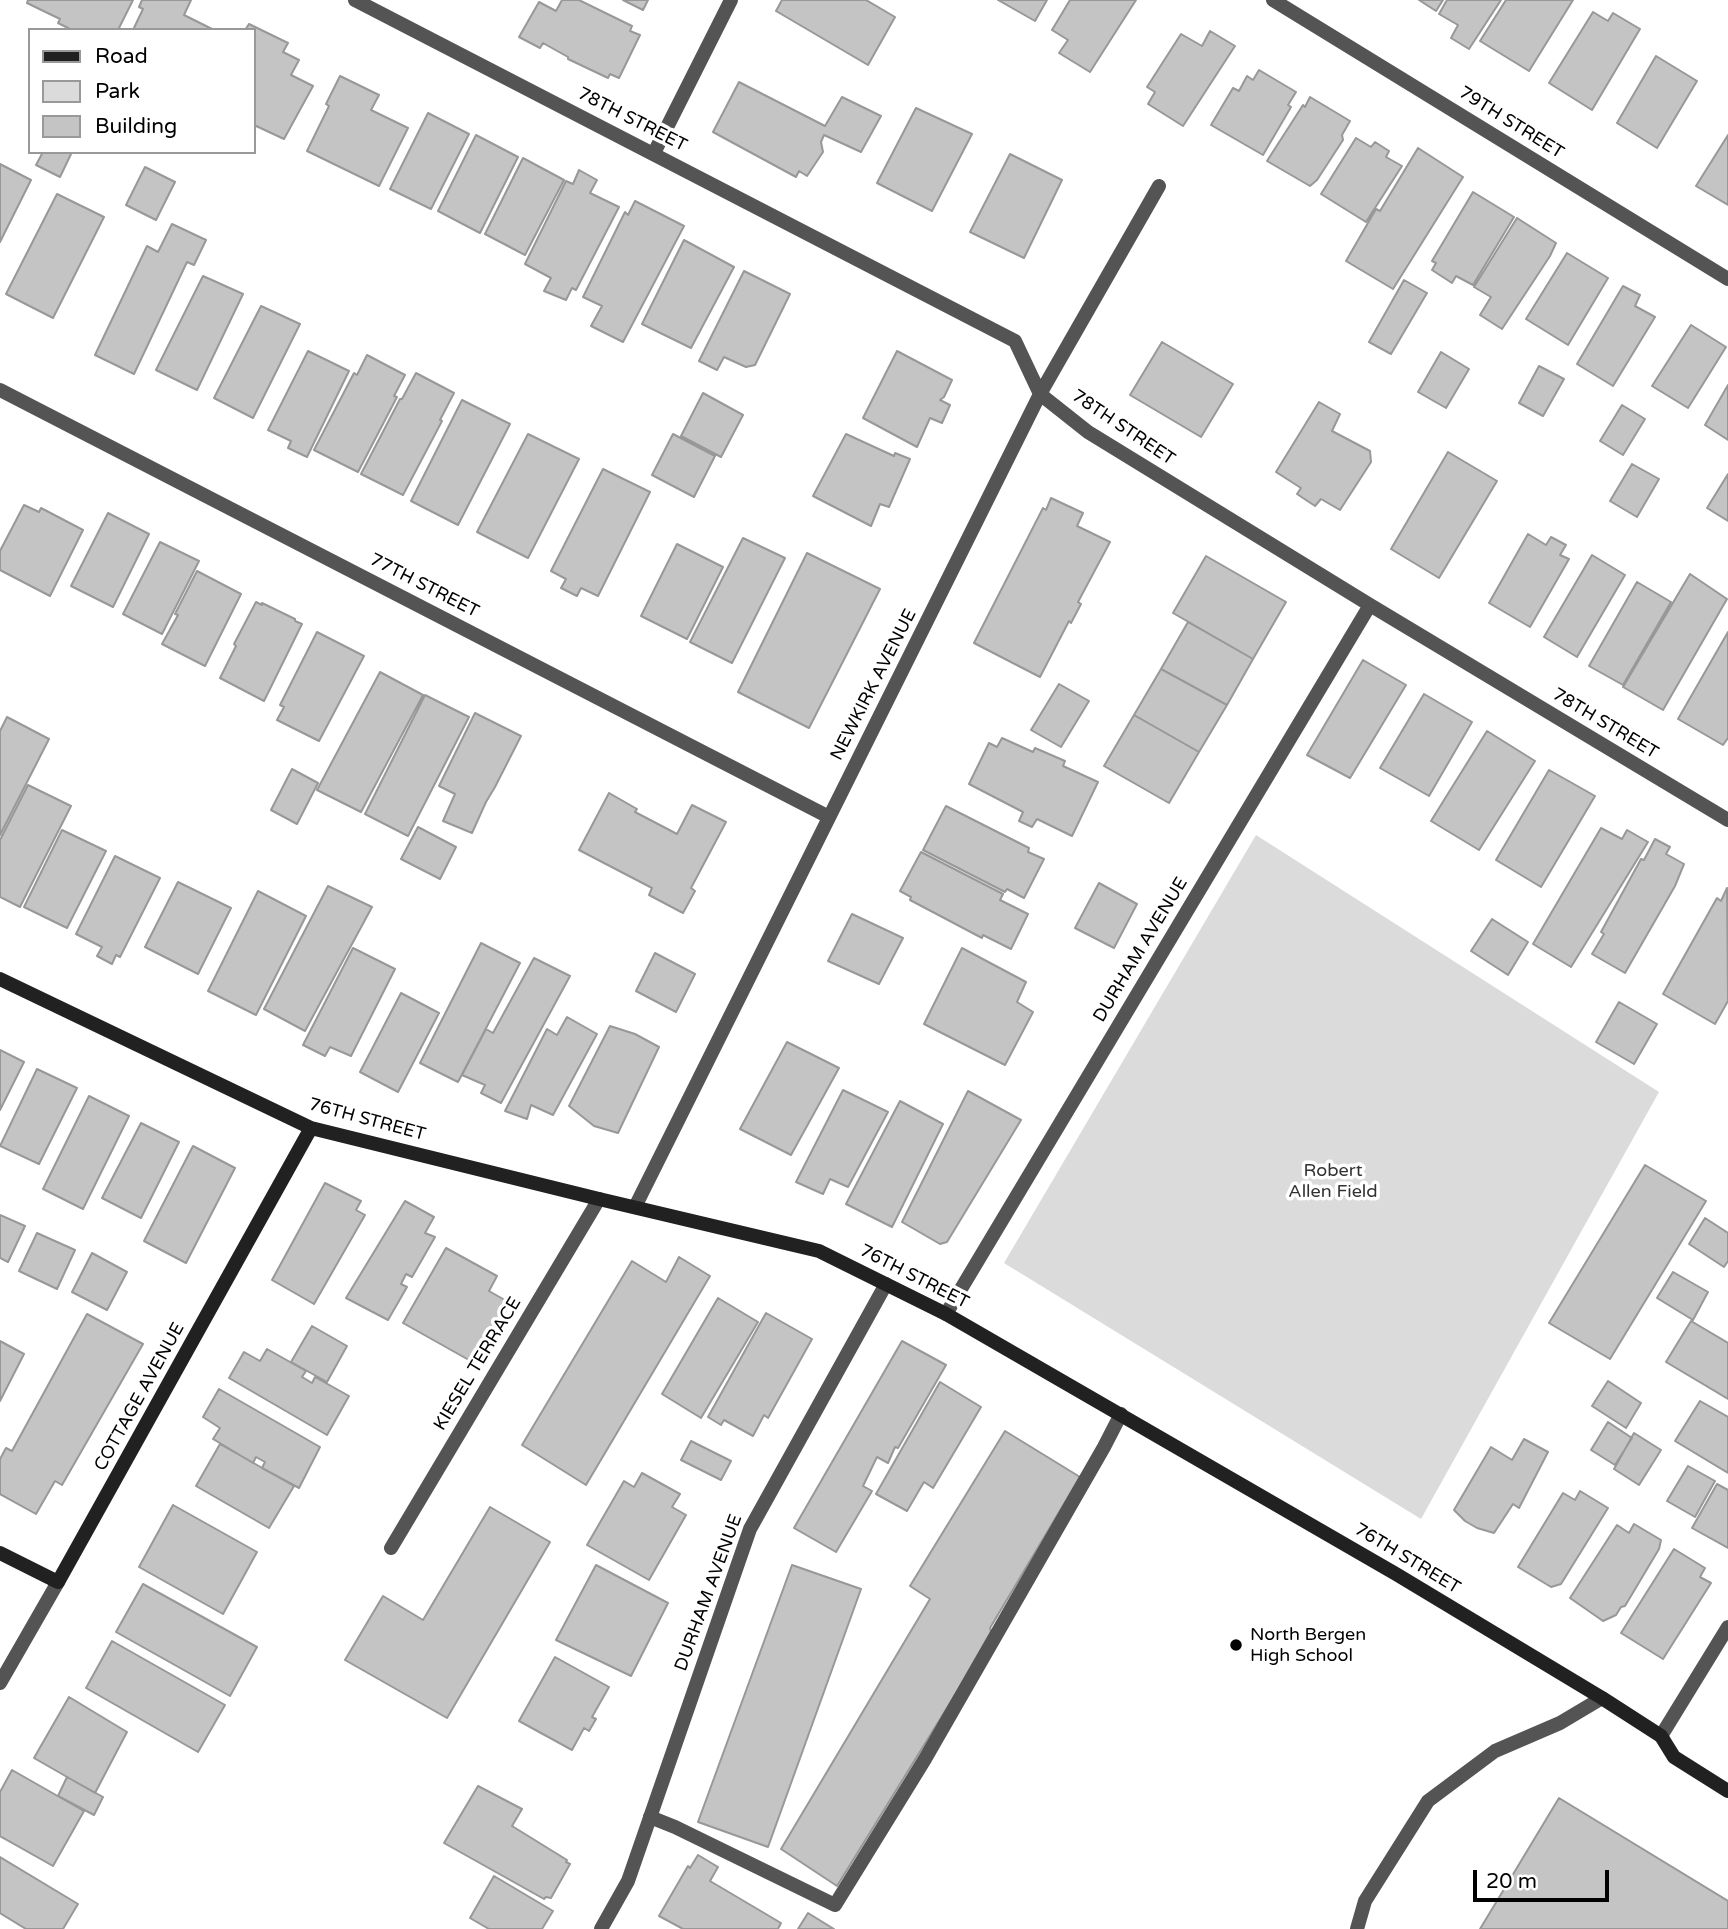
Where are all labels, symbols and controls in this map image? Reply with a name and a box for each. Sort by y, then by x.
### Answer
legend [28,28,256,154]
text: Road [95,44,148,69]
text: Park [95,79,140,104]
street label: 79TH STREET [1454,82,1568,164]
street label: 78TH STREET [574,83,690,157]
text: Building [95,114,177,139]
street label: 78TH STREET [1067,386,1179,470]
street label: 77TH STREET [366,549,482,623]
street label: NEWKIRK AVENUE [826,606,922,764]
street label: 78TH STREET [1548,684,1662,764]
street label: DURHAM AVENUE [1089,874,1193,1026]
street label: 76TH STREET [306,1094,428,1146]
park label: Robert Allen Field [1288,1160,1378,1202]
street label: 76TH STREET [856,1240,972,1314]
street label: KIESEL TERRACE [430,1293,526,1435]
street label: COTTAGE AVENUE [90,1319,190,1475]
street label: DURHAM AVENUE [671,1512,747,1674]
street label: 76TH STREET [1350,1519,1464,1599]
place label: North Bergen High School [1250,1624,1366,1666]
marker: North Bergen High School [1228,1637,1244,1653]
scale bar [1476,1856,1612,1900]
text: 20 m [1486,1869,1537,1894]

